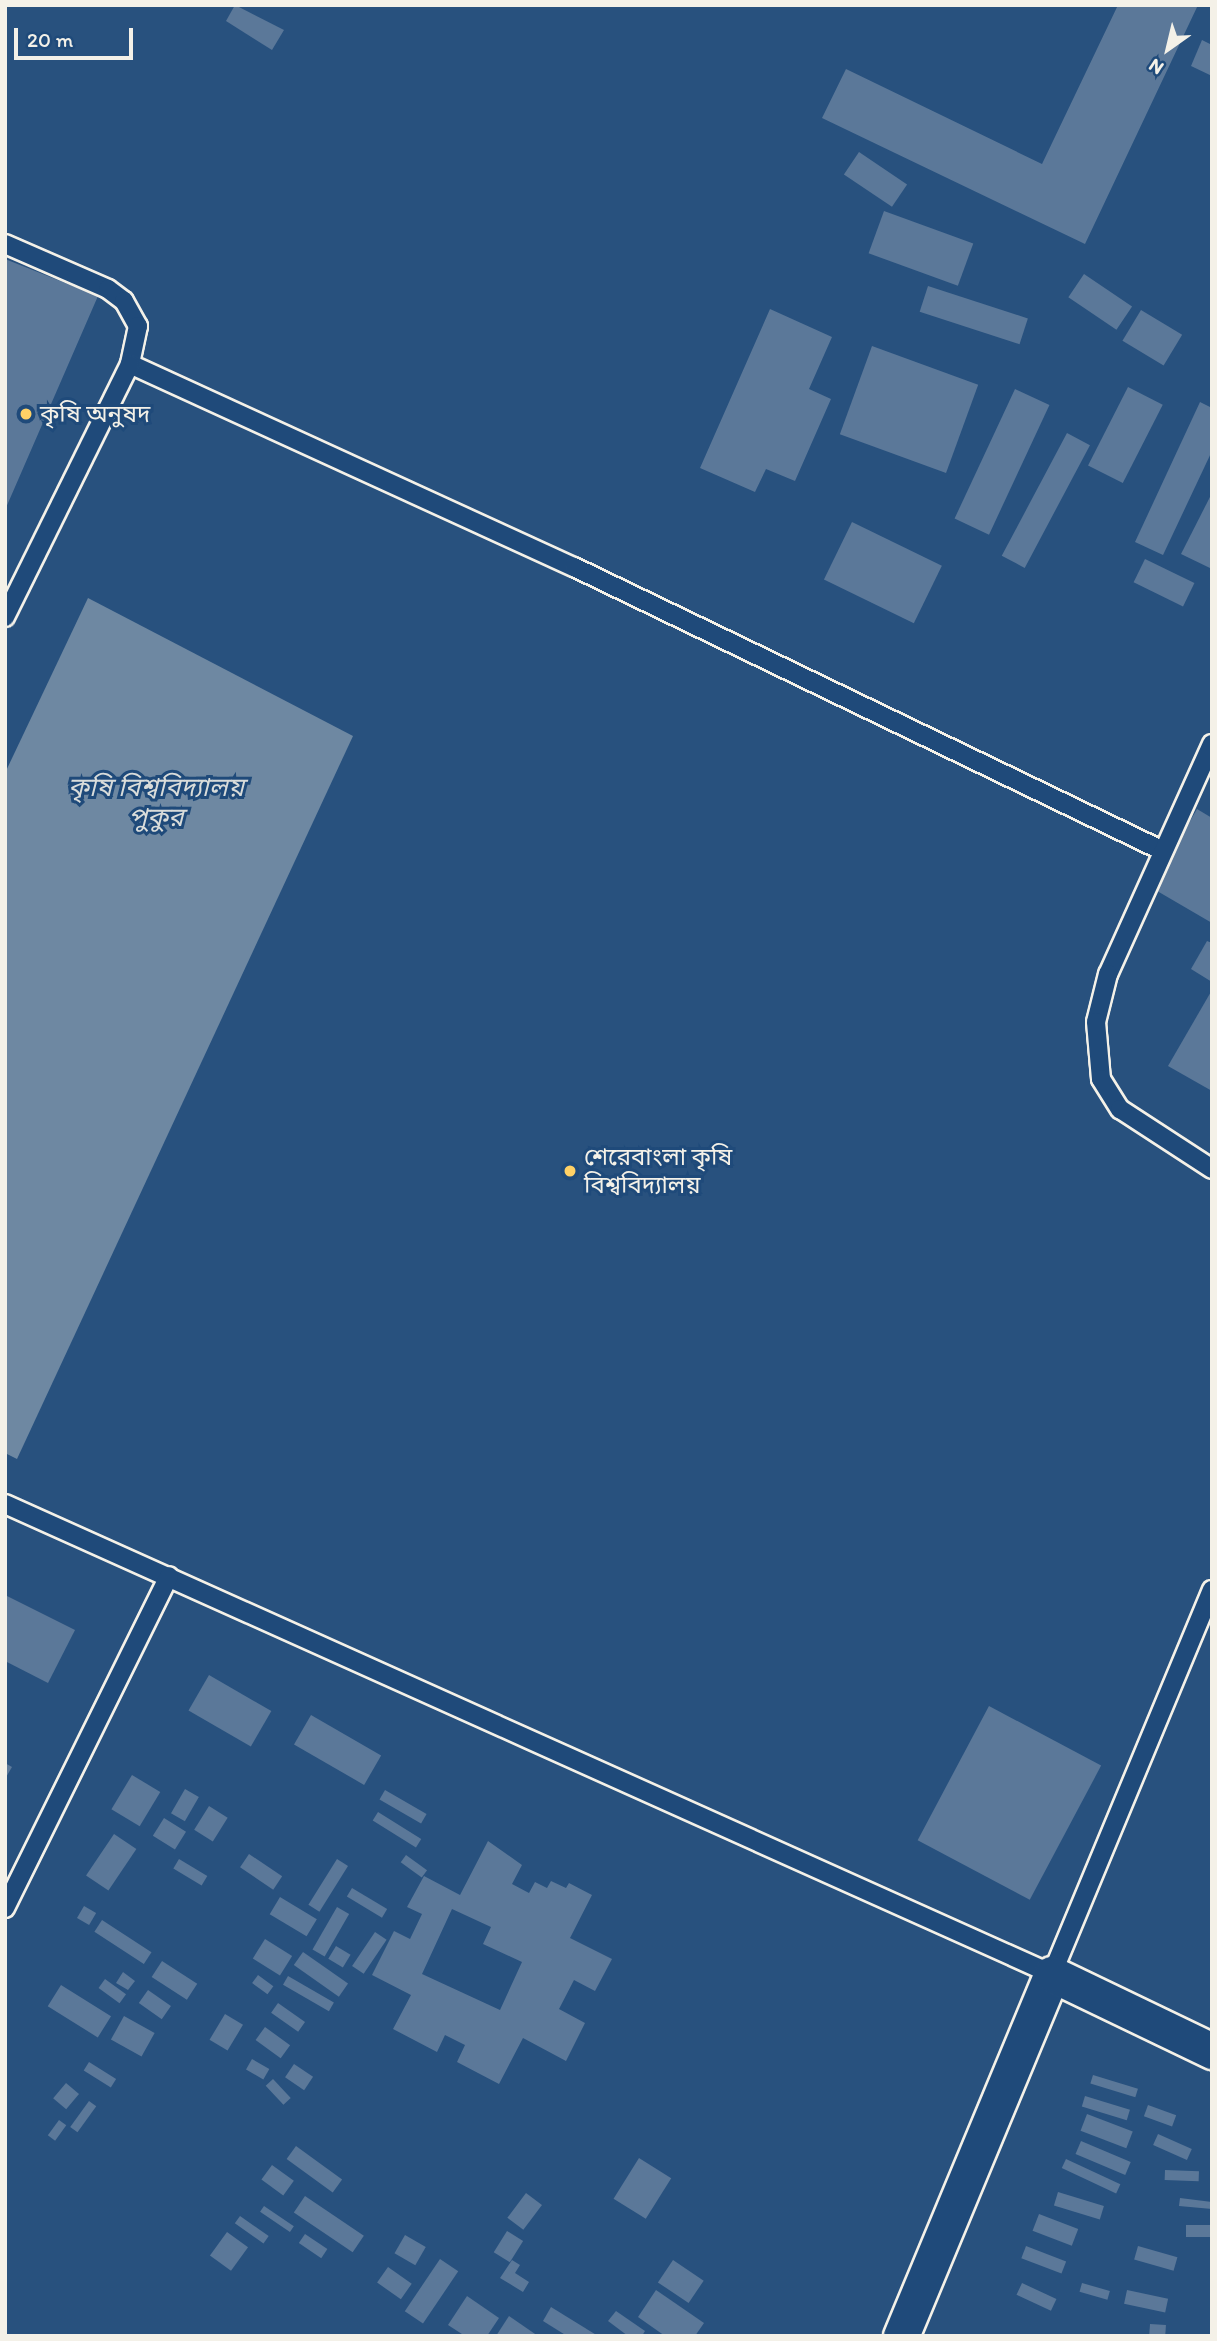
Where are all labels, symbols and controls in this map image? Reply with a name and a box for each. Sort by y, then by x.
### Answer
scale bar [18,14,136,58]
north arrow [1133,14,1203,84]
text: 20 m [27,27,73,52]
text: N [1144,54,1168,80]
place label: কৃষি অনুষদ [40,400,150,428]
marker: কৃষি অনুষদ [18,406,34,422]
water label: কৃষি বিশ্ববিদ্যালয় পুকুর [68,772,244,834]
place label: শেরেবাংলা কৃষি বিশ্ববিদ্যালয় [584,1143,732,1199]
marker: শেরেবাংলা কৃষি বিশ্ববিদ্যালয় [562,1163,578,1179]

